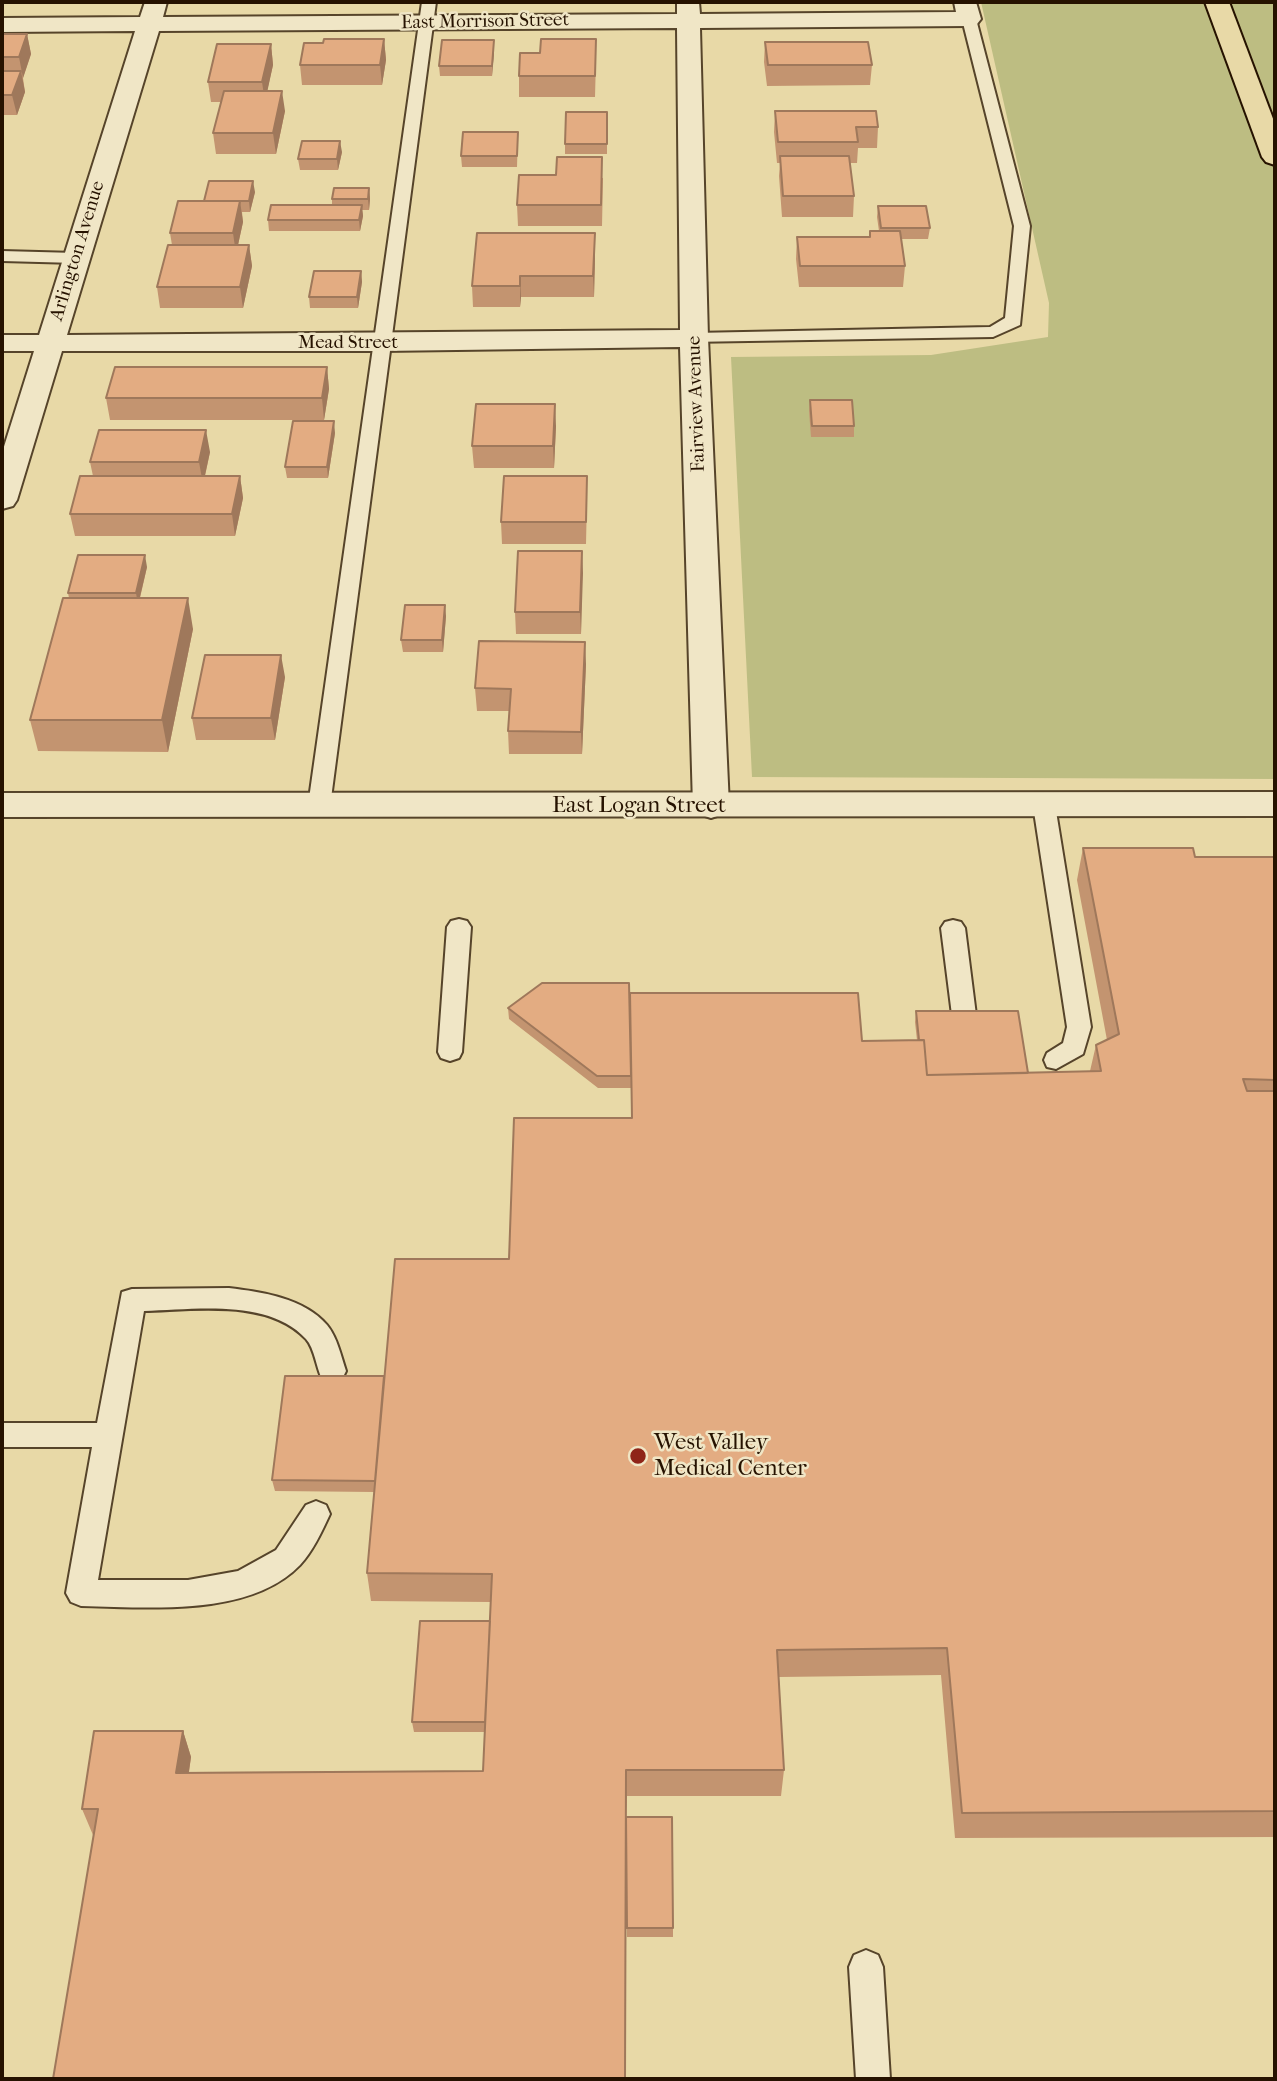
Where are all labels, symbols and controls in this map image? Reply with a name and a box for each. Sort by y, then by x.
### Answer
street label: East Morrison Street [401,9,569,35]
street label: Arlington Avenue [46,178,110,324]
street label: Mead Street [298,332,398,354]
street label: Fairview Avenue [683,335,711,473]
street label: East Logan Street [552,792,726,820]
place label: West Valley Medical Center [654,1429,807,1483]
marker: West Valley Medical Center [628,1446,648,1466]

